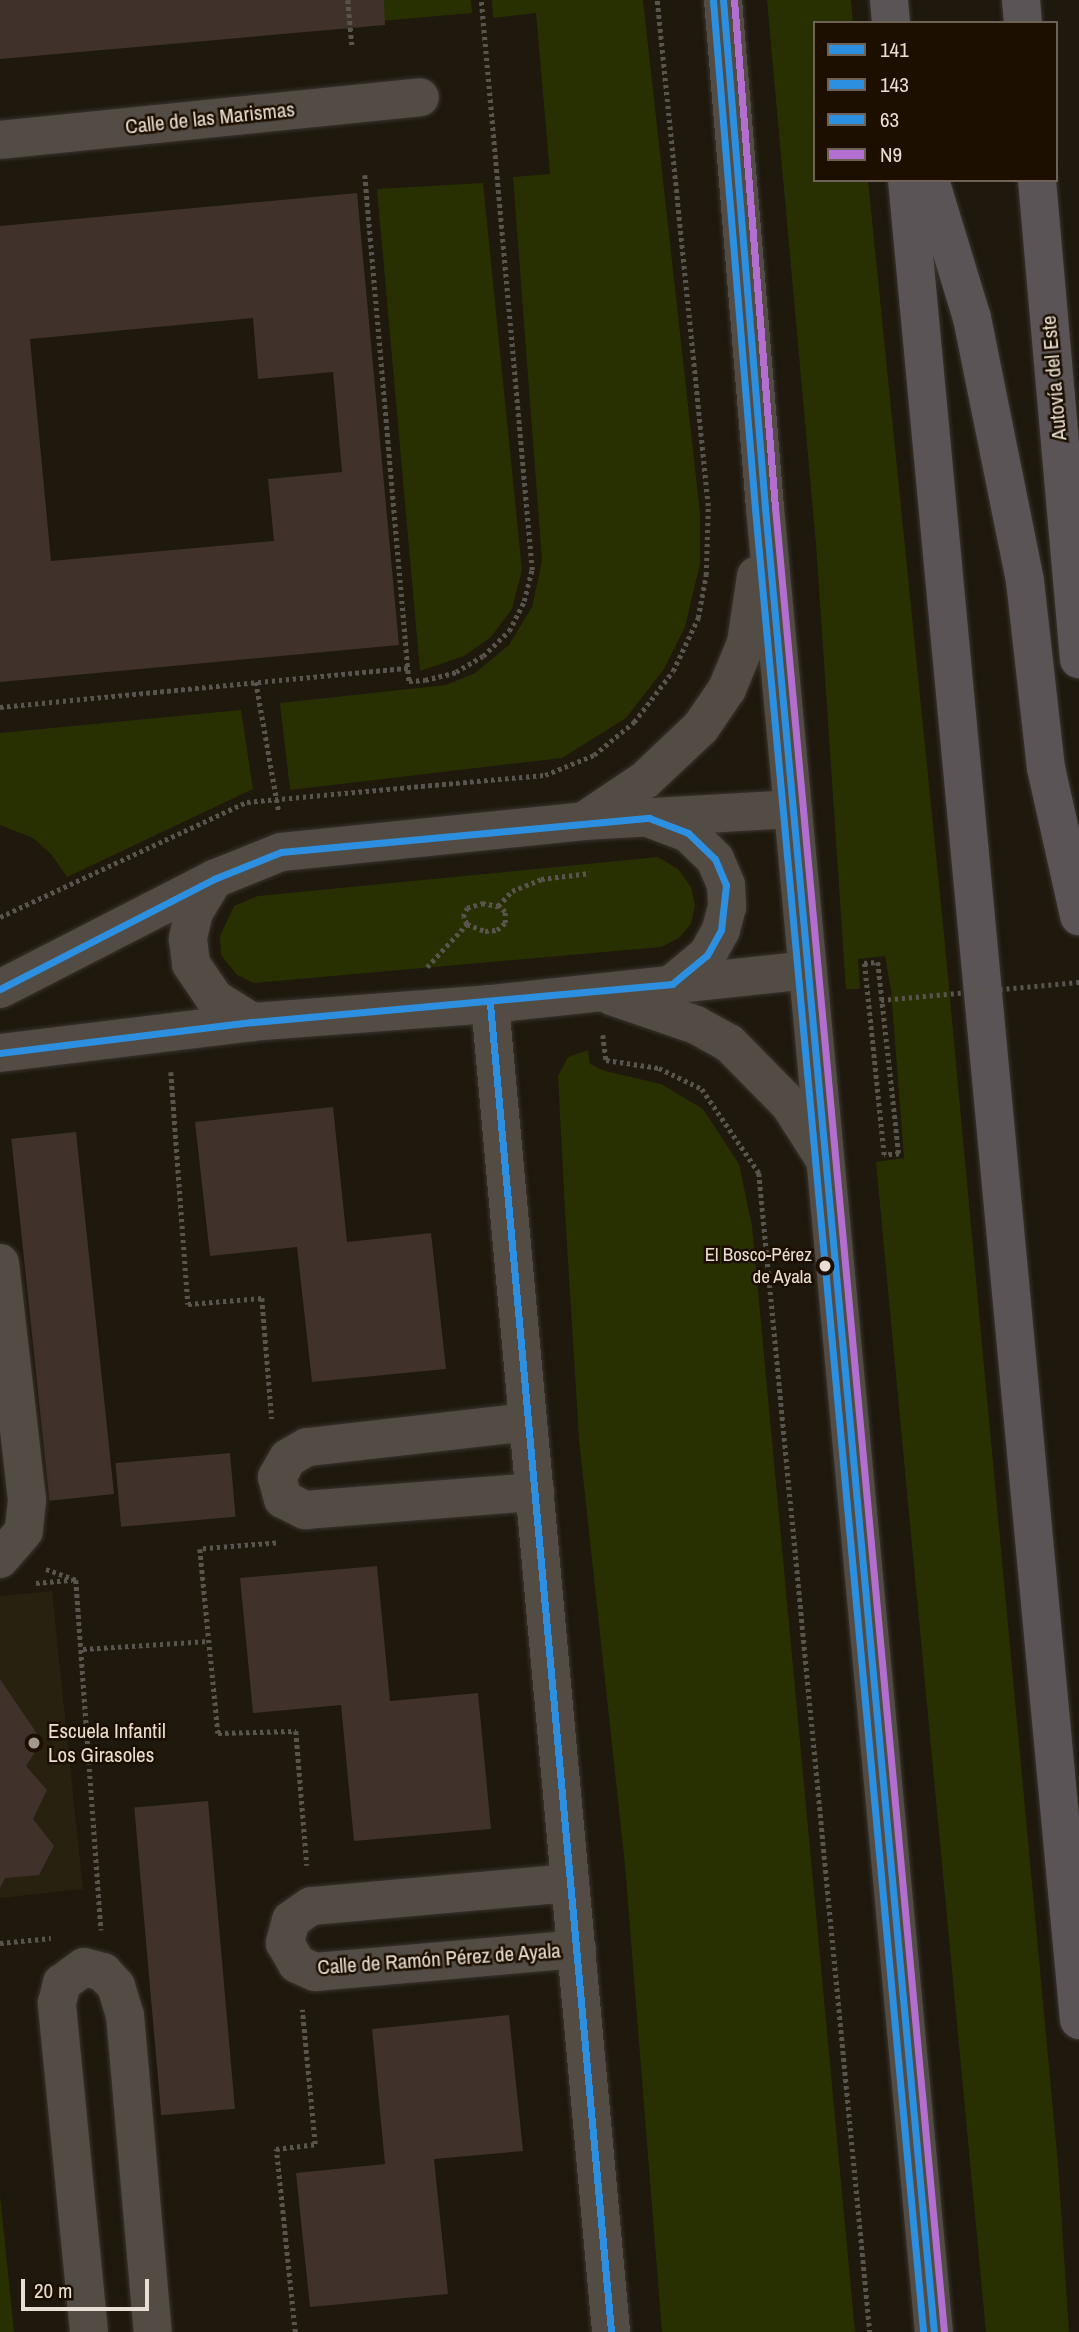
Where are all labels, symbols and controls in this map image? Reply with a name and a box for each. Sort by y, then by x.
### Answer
legend [813,21,1058,182]
text: 141 [880,35,909,64]
text: 143 [880,70,909,99]
street label: Calle de las Marismas [124,97,296,139]
text: 63 [880,105,899,134]
text: N9 [880,140,902,169]
street label: Autovía del Este [1036,314,1072,442]
place label: El Bosco-Pérez de Ayala [705,1244,812,1288]
marker: El Bosco-Pérez de Ayala [818,1259,832,1273]
place label: Escuela Infantil Los Girasoles [48,1718,166,1768]
marker: Escuela Infantil Los Girasoles [26,1735,42,1751]
street label: Calle de Ramón Pérez de Ayala [316,1938,562,1980]
scale bar [24,2266,152,2310]
text: 20 m [34,2276,72,2305]

